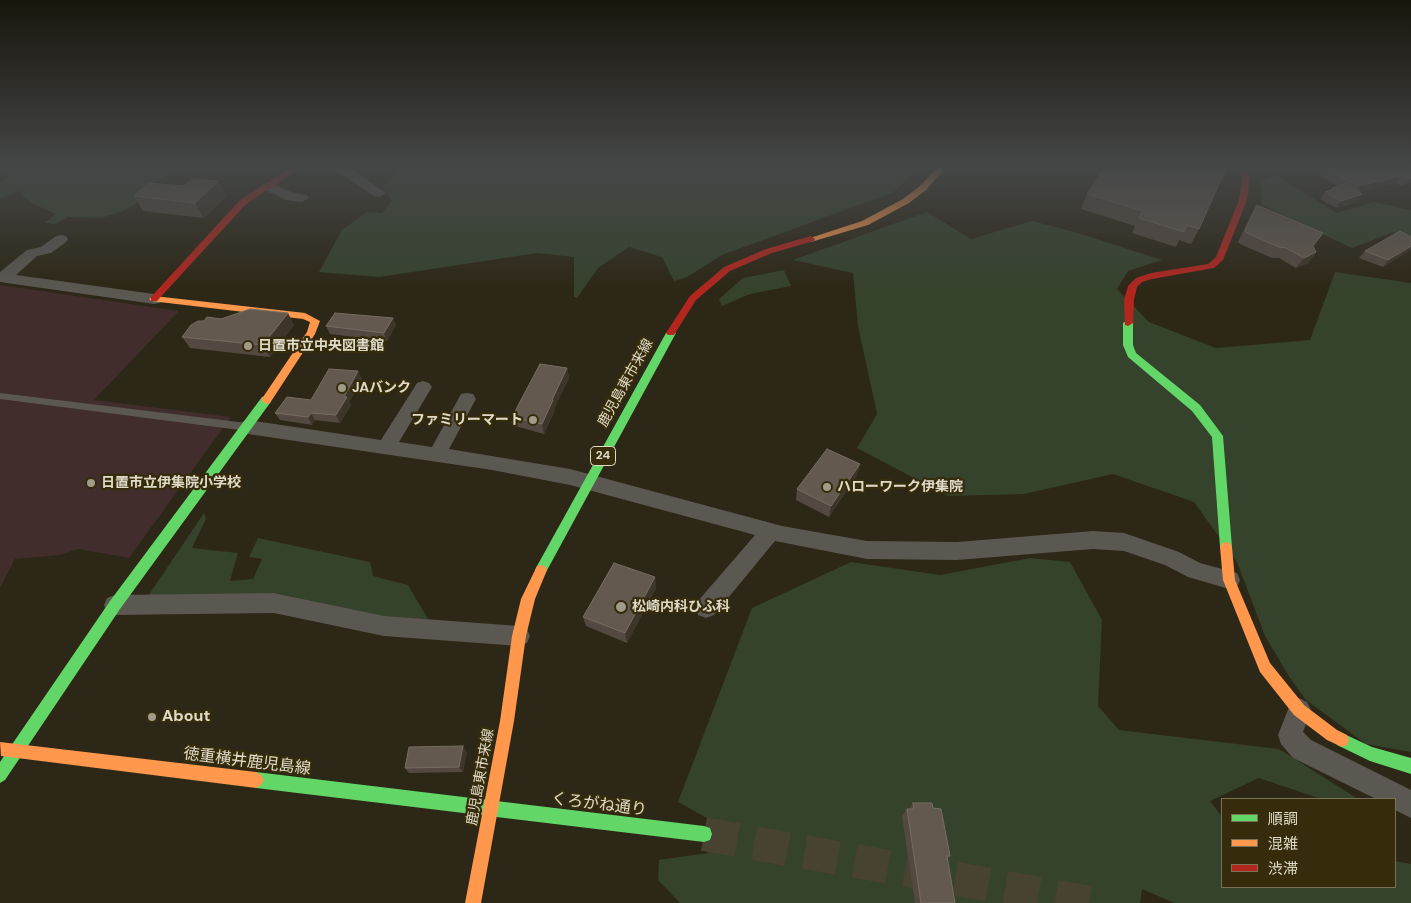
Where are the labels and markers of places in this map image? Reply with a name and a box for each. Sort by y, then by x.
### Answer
place label: 日置市立中央図書館 [258,338,384,354]
marker: 日置市立中央図書館 [242,340,254,352]
place label: JAバンク [352,380,411,396]
marker: JAバンク [336,382,348,394]
place label: ファミリーマート [411,412,523,428]
marker: ファミリーマート [527,414,539,426]
place label: 日置市立伊集院小学校 [101,475,241,491]
marker: 日置市立伊集院小学校 [85,477,97,489]
place label: ハローワーク伊集院 [837,479,963,495]
marker: ハローワーク伊集院 [821,481,833,493]
place label: 松崎内科ひふ科 [632,599,730,615]
marker: 松崎内科ひふ科 [614,600,628,614]
place label: About [162,707,210,727]
marker: About [146,711,158,723]

